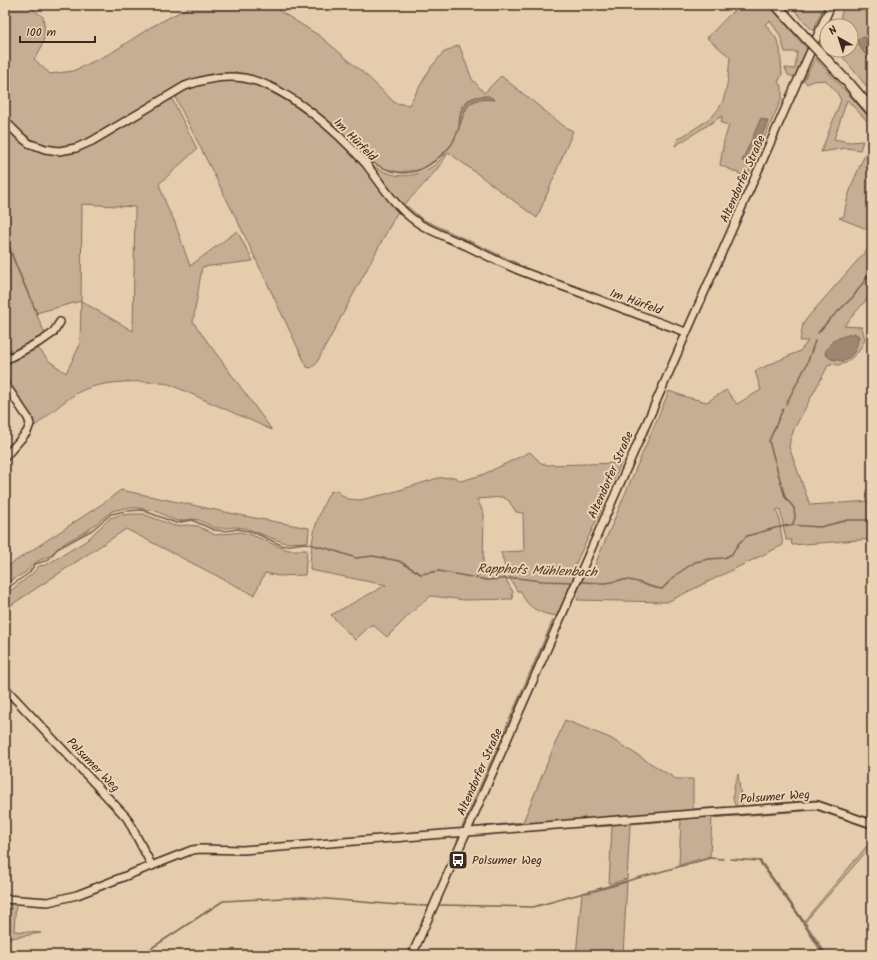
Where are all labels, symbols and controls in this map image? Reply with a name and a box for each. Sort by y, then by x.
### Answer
scale bar [20,18,95,44]
north arrow [819,18,859,58]
text: N [825,22,842,40]
text: 100 m [26,23,57,42]
street label: Im Hürfeld [329,114,382,167]
street label: Altendorfer Straße [715,132,771,226]
street label: Im Hürfeld [607,284,666,321]
street label: Altendorfer Straße [583,428,639,522]
water label: Rapphofs Mühlenbach [477,558,598,584]
street label: Altendorfer Straße [452,725,508,819]
street label: Polsumer Weg [62,733,124,797]
street label: Polsumer Weg [739,785,811,809]
bus stop icon: Polsumer Weg [447,849,469,871]
place label: Polsumer Weg [472,851,542,870]

